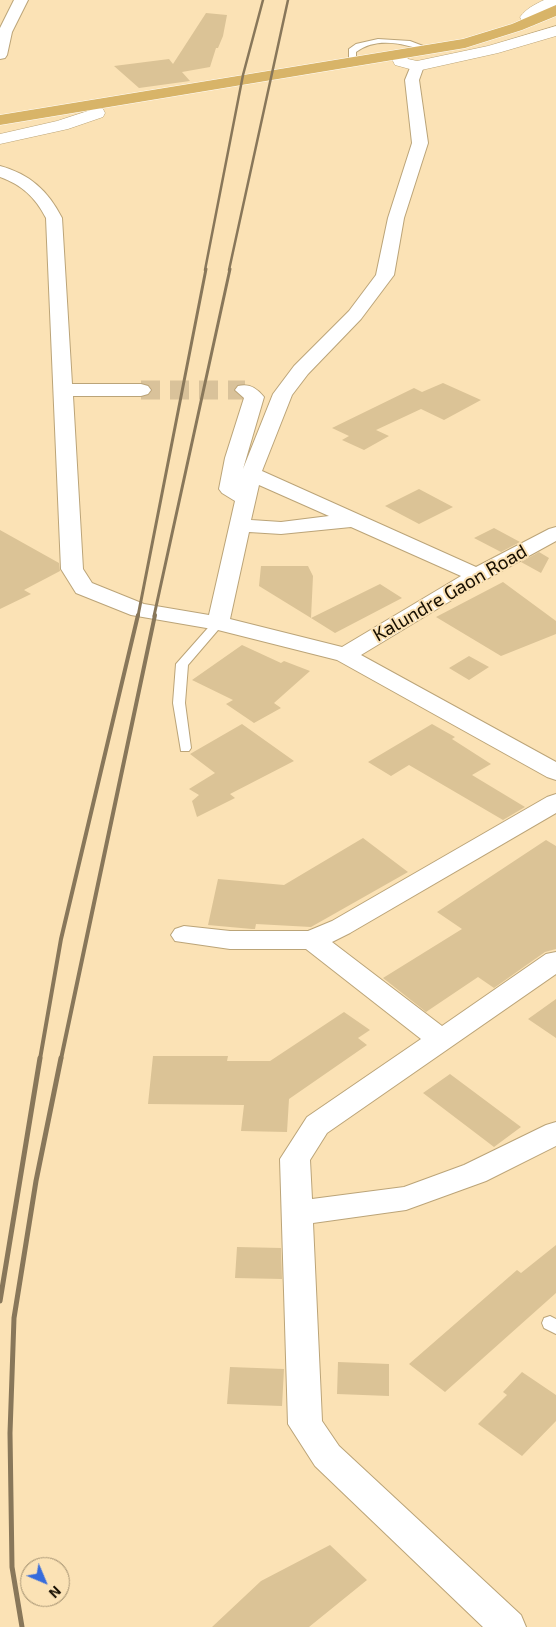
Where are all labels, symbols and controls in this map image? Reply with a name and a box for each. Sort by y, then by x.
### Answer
street label: Kalundre Gaon Road [369,540,531,646]
north arrow [20,1557,70,1607]
text: N [46,1583,65,1602]

